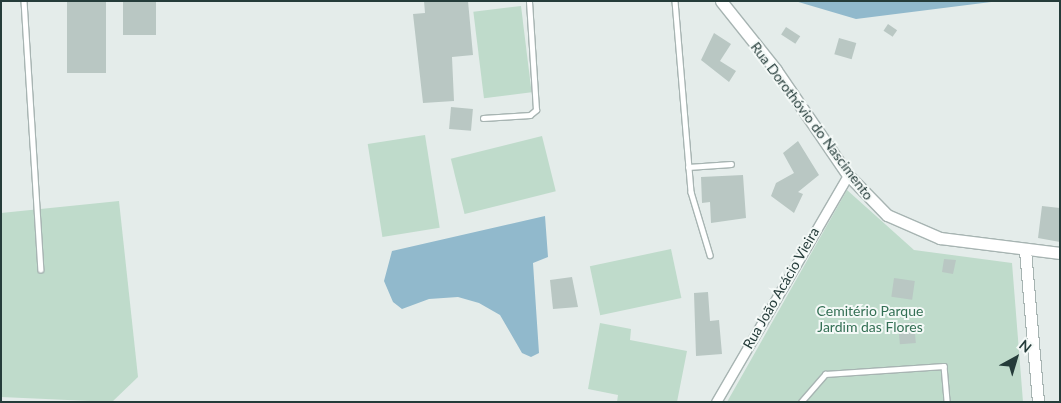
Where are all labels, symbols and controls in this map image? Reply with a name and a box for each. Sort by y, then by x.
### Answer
street label: Rua Dorothóvio do Nascimento [747,39,877,203]
street label: Rua João Acácio Vieira [739,224,823,352]
park label: Cemitério Parque Jardim das Flores [817,303,923,336]
north arrow [991,333,1041,383]
text: N [1016,336,1035,356]

